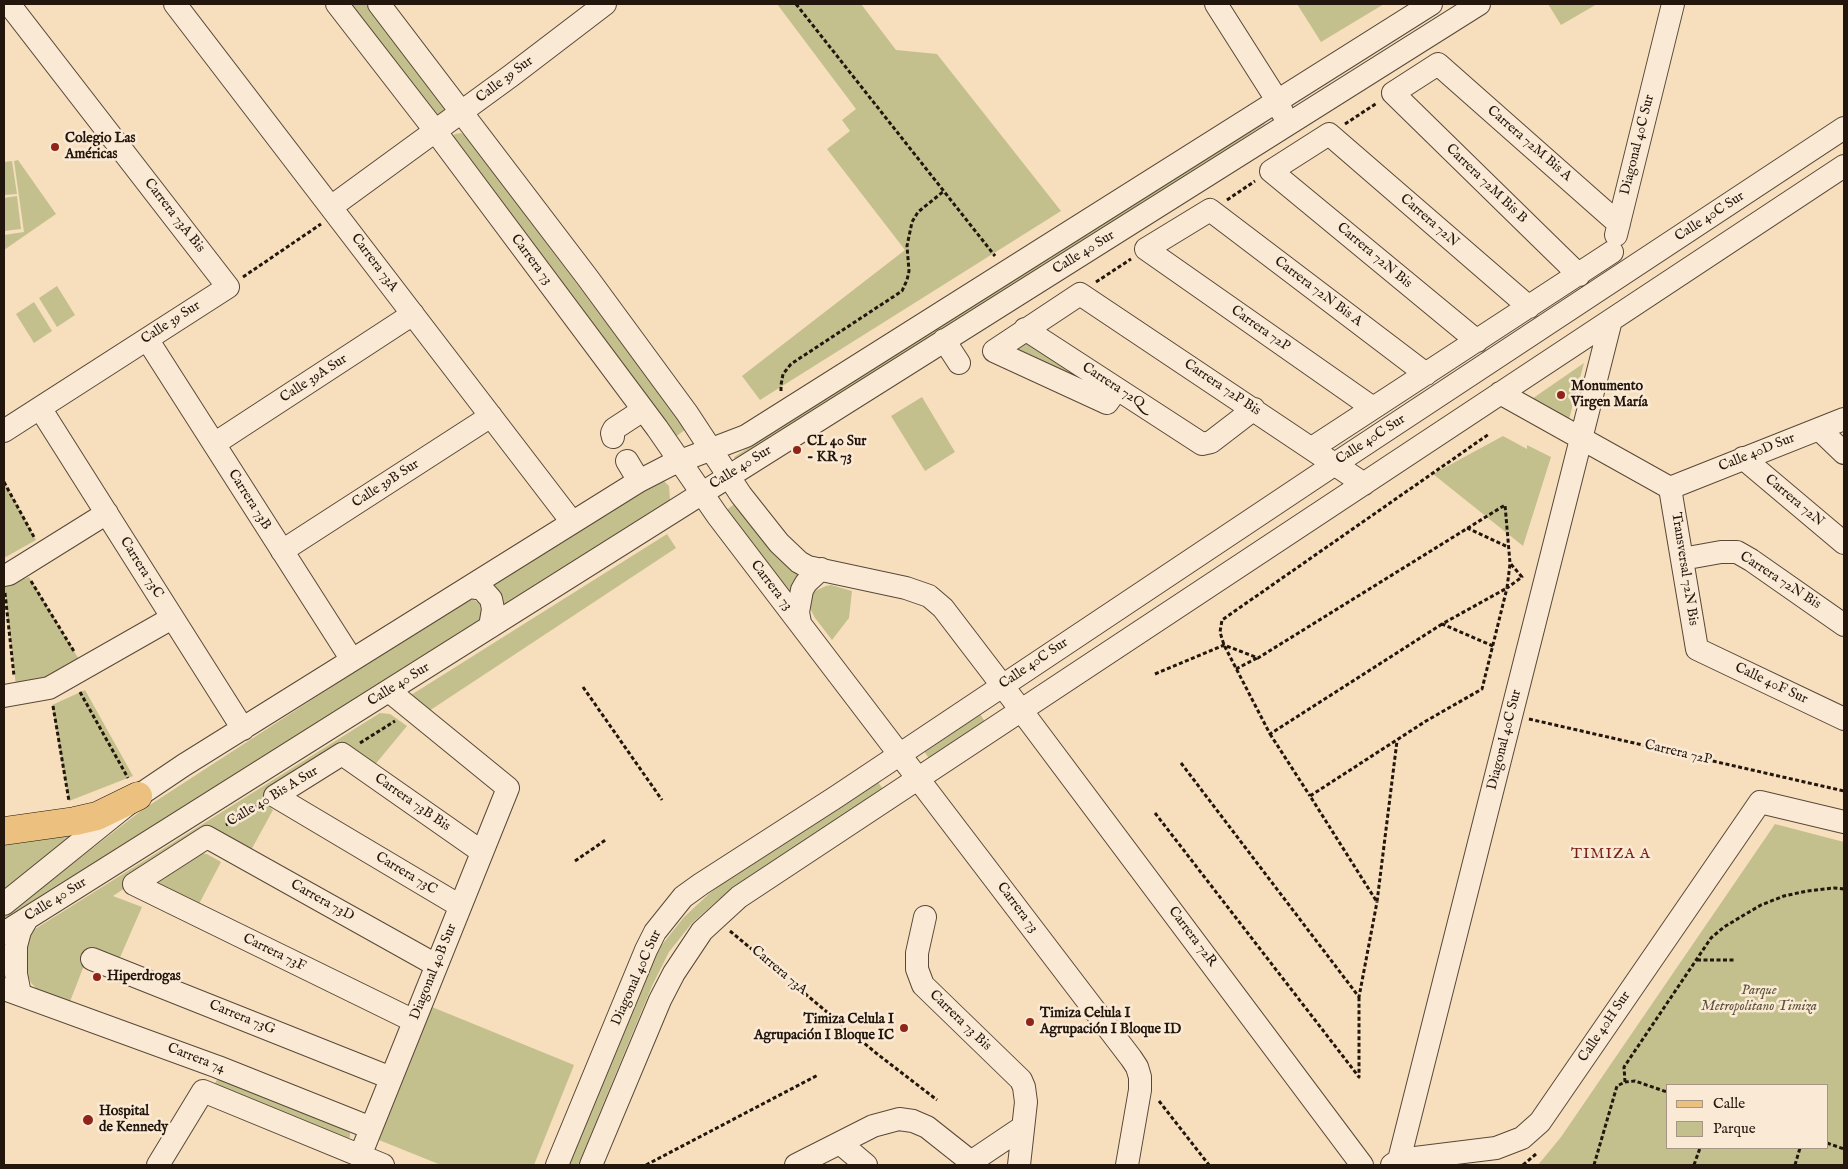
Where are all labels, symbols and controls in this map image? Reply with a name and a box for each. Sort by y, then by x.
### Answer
street label: Calle 39 Sur [473,53,537,107]
street label: Diagonal 40C Sur [1617,93,1659,197]
street label: Carrera 72M Bis A [1483,103,1575,185]
place label: Colegio Las Américas [65,131,135,164]
marker: Colegio Las Américas [49,141,61,153]
street label: Carrera 72M Bis B [1442,141,1530,227]
street label: Carrera 73A Bis [140,176,208,256]
street label: Calle 40C Sur [1672,188,1748,246]
street label: Carrera 72N [1396,191,1462,251]
street label: Carrera 72N Bis [1333,220,1415,292]
street label: Calle 40 Sur [1050,227,1118,279]
street label: Carrera 73A [347,231,401,295]
street label: Carrera 73 [507,231,555,289]
street label: Carrera 72N Bis A [1271,253,1365,331]
street label: Calle 39 Sur [138,298,204,348]
street label: Carrera 72P [1227,303,1293,355]
street label: Calle 39A Sur [277,351,351,407]
street label: Carrera 72P Bis [1180,356,1264,420]
street label: Carrera 72Q [1078,359,1148,413]
place label: Monumento Virgen María [1571,379,1648,412]
marker: Monumento Virgen María [1555,389,1567,401]
street label: Calle 40C Sur [1333,411,1409,469]
street label: Calle 40D Sur [1716,430,1798,476]
place label: CL 40 Sur - KR 73 [807,434,866,467]
street label: Calle 40 Sur [707,442,775,494]
marker: CL 40 Sur - KR 73 [791,444,803,456]
street label: Calle 39B Sur [349,456,423,512]
street label: Carrera 73B [224,467,274,533]
street label: Carrera 72N [1761,471,1827,531]
street label: Transversal 72N Bis [1667,511,1701,627]
street label: Carrera 73C [116,534,166,602]
street label: Carrera 72N Bis [1736,549,1824,613]
street label: Carrera 73 [746,558,796,614]
street label: Calle 40C Sur [996,635,1072,693]
street label: Calle 40 Sur [365,659,433,711]
street label: Calle 40F Sur [1732,660,1810,708]
street label: Diagonal 40C Sur [1484,688,1526,792]
street label: Carrera 72P [1643,737,1713,769]
street label: Calle 40 Bis A Sur [225,763,321,831]
street label: Carrera 73B Bis [371,771,453,835]
district label: TIMIZA A [1570,846,1652,864]
street label: Carrera 73C [372,849,440,899]
street label: Calle 40 Sur [22,874,90,926]
street label: Carrera 73D [287,877,357,925]
street label: Carrera 73 [993,879,1041,937]
street label: Carrera 72R [1164,904,1220,970]
street label: Diagonal 40B Sur [407,922,461,1022]
street label: Diagonal 40C Sur [608,928,666,1028]
street label: Carrera 73F [240,931,308,975]
street label: Carrera 73A [747,943,811,999]
place label: Hiperdrogas [107,969,181,985]
marker: Hiperdrogas [91,971,103,983]
park label: Parque Metropolitano Timiza [1701,983,1817,1016]
street label: Carrera 73 Bis [925,987,995,1055]
street label: Calle 40H Sur [1575,989,1635,1065]
street label: Carrera 73G [206,997,278,1039]
place label: Timiza Celula I Agrupación I Bloque ID [1040,1006,1181,1038]
place label: Timiza Celula I Agrupación I Bloque IC [754,1012,894,1044]
marker: Timiza Celula I Agrupación I Bloque ID [1024,1016,1036,1028]
marker: Timiza Celula I Agrupación I Bloque IC [898,1022,910,1034]
street label: Carrera 74 [165,1040,227,1078]
legend [1666,1084,1828,1149]
text: Calle [1713,1094,1745,1113]
place label: Hospital de Kennedy [99,1104,168,1136]
marker: Hospital de Kennedy [81,1113,95,1127]
text: Parque [1713,1119,1756,1138]

